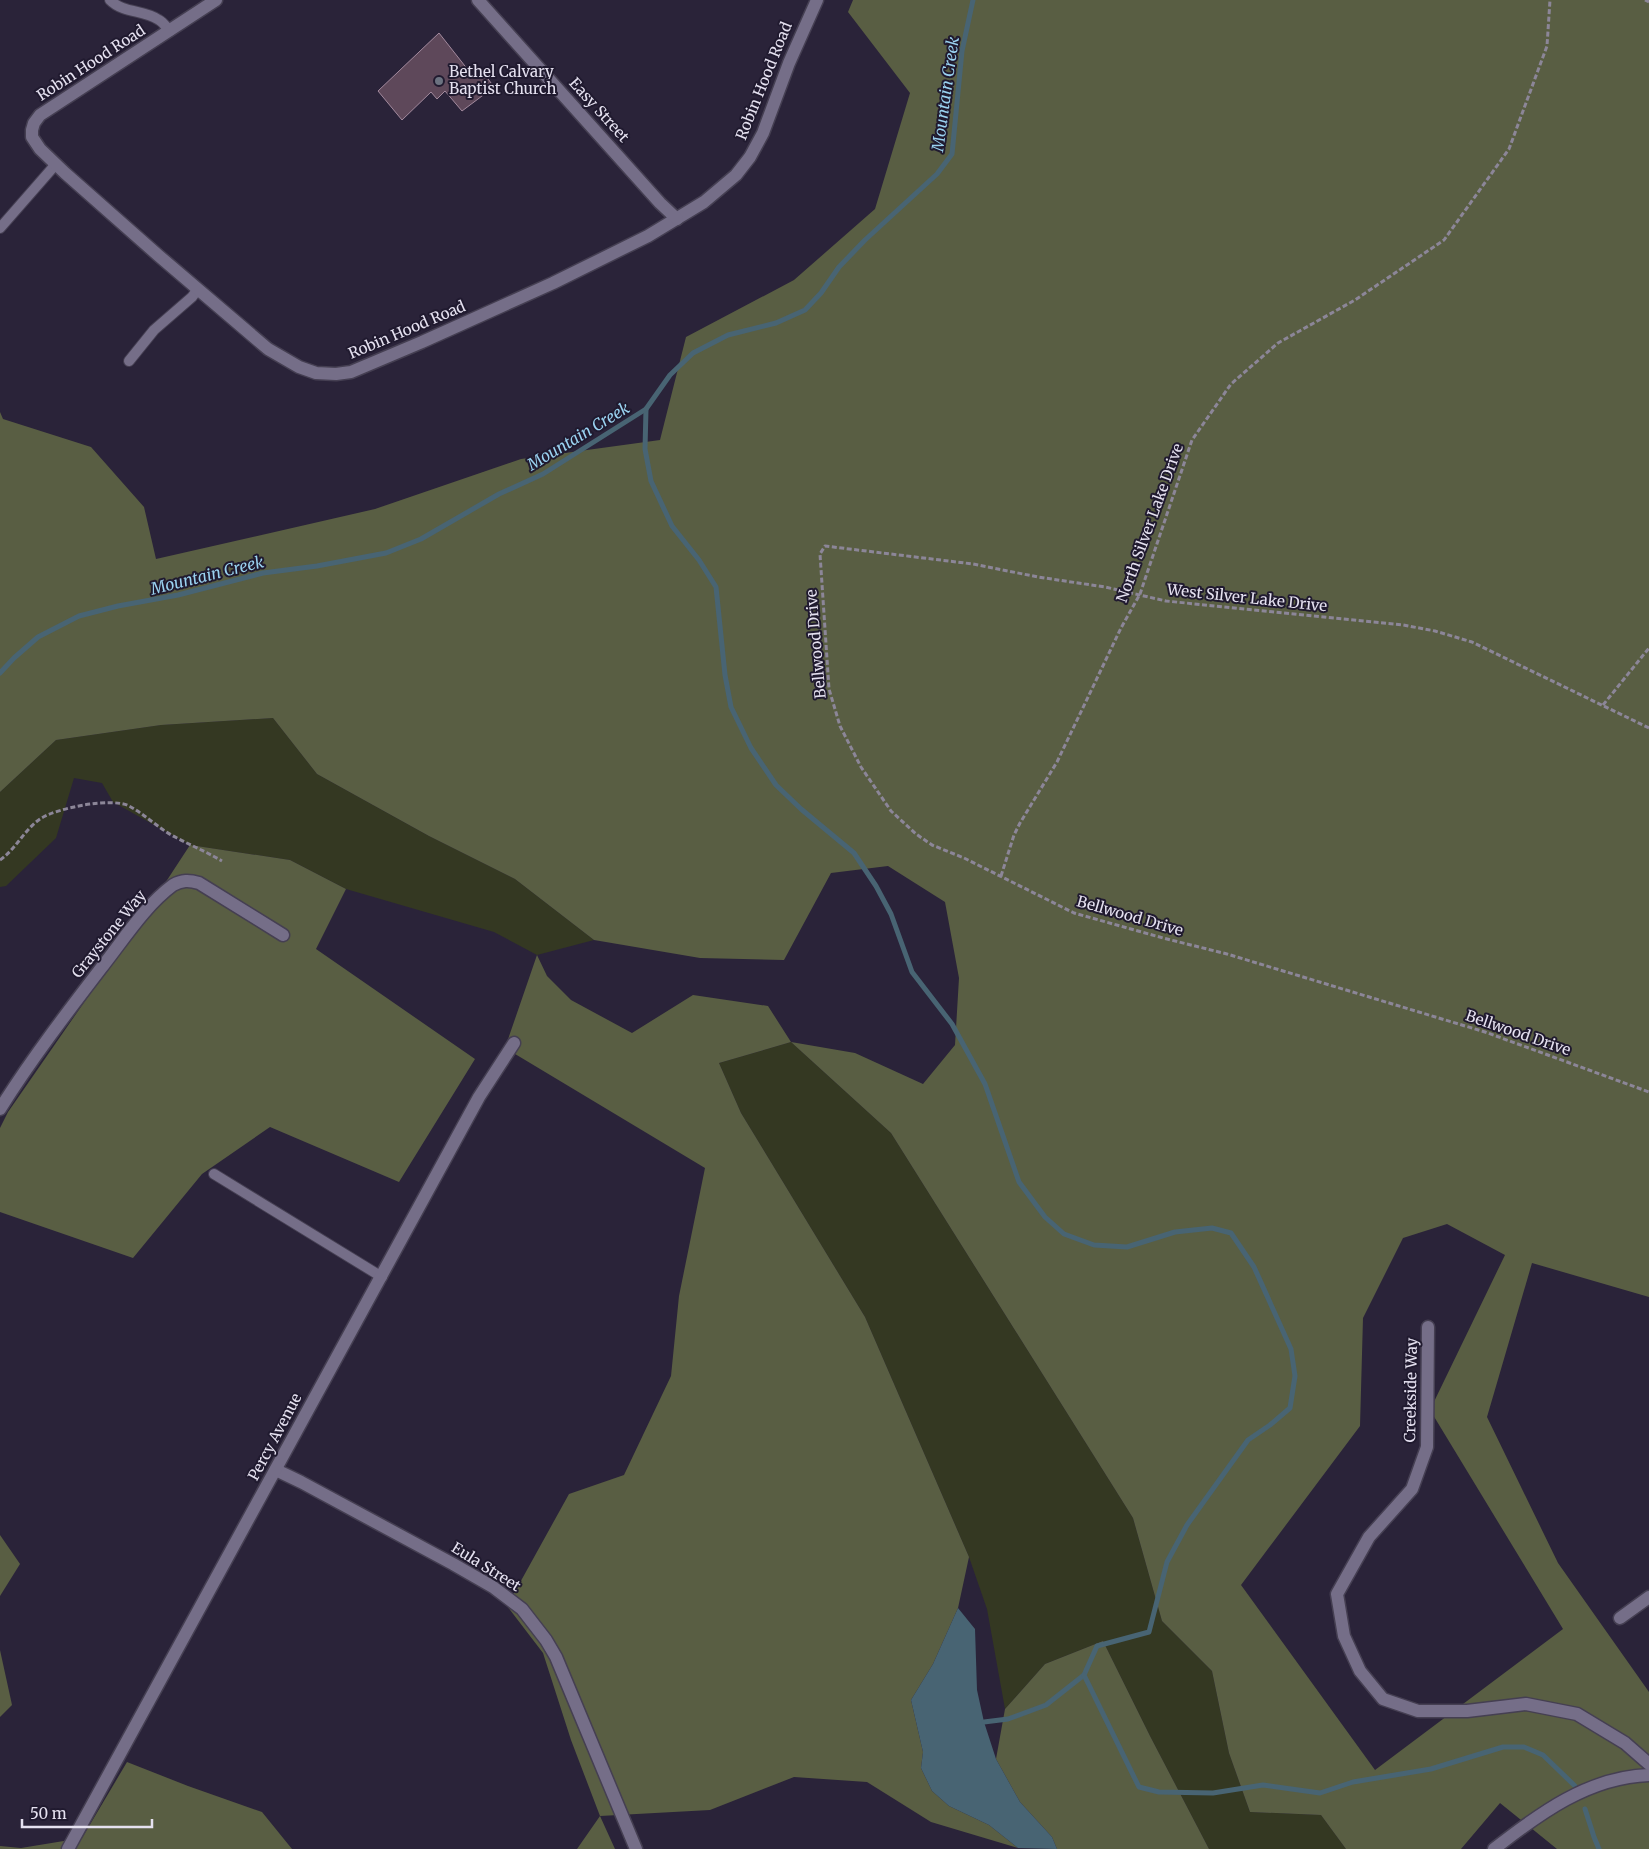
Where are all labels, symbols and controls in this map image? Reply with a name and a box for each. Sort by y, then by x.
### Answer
street label: Robin Hood Road [731,19,796,143]
street label: Robin Hood Road [33,20,148,105]
water label: Mountain Creek [927,35,963,154]
place label: Bethel Calvary Baptist Church [449,62,556,98]
street label: Easy Street [565,73,633,146]
marker: Bethel Calvary Baptist Church [433,75,445,87]
street label: Robin Hood Road [345,296,468,363]
water label: Mountain Creek [522,397,633,475]
street label: North Silver Lake Drive [1112,441,1187,605]
water label: Mountain Creek [147,551,266,599]
street label: West Silver Lake Drive [1165,580,1328,615]
street label: Bellwood Drive [801,588,830,700]
street label: Graystone Way [67,886,150,981]
street label: Bellwood Drive [1075,891,1186,940]
street label: Bellwood Drive [1463,1006,1573,1059]
street label: Creekside Way [1400,1337,1421,1443]
street label: Percy Avenue [244,1390,306,1484]
street label: Eula Street [448,1538,524,1595]
scale bar [22,1796,152,1828]
text: 50 m [30,1804,67,1823]

